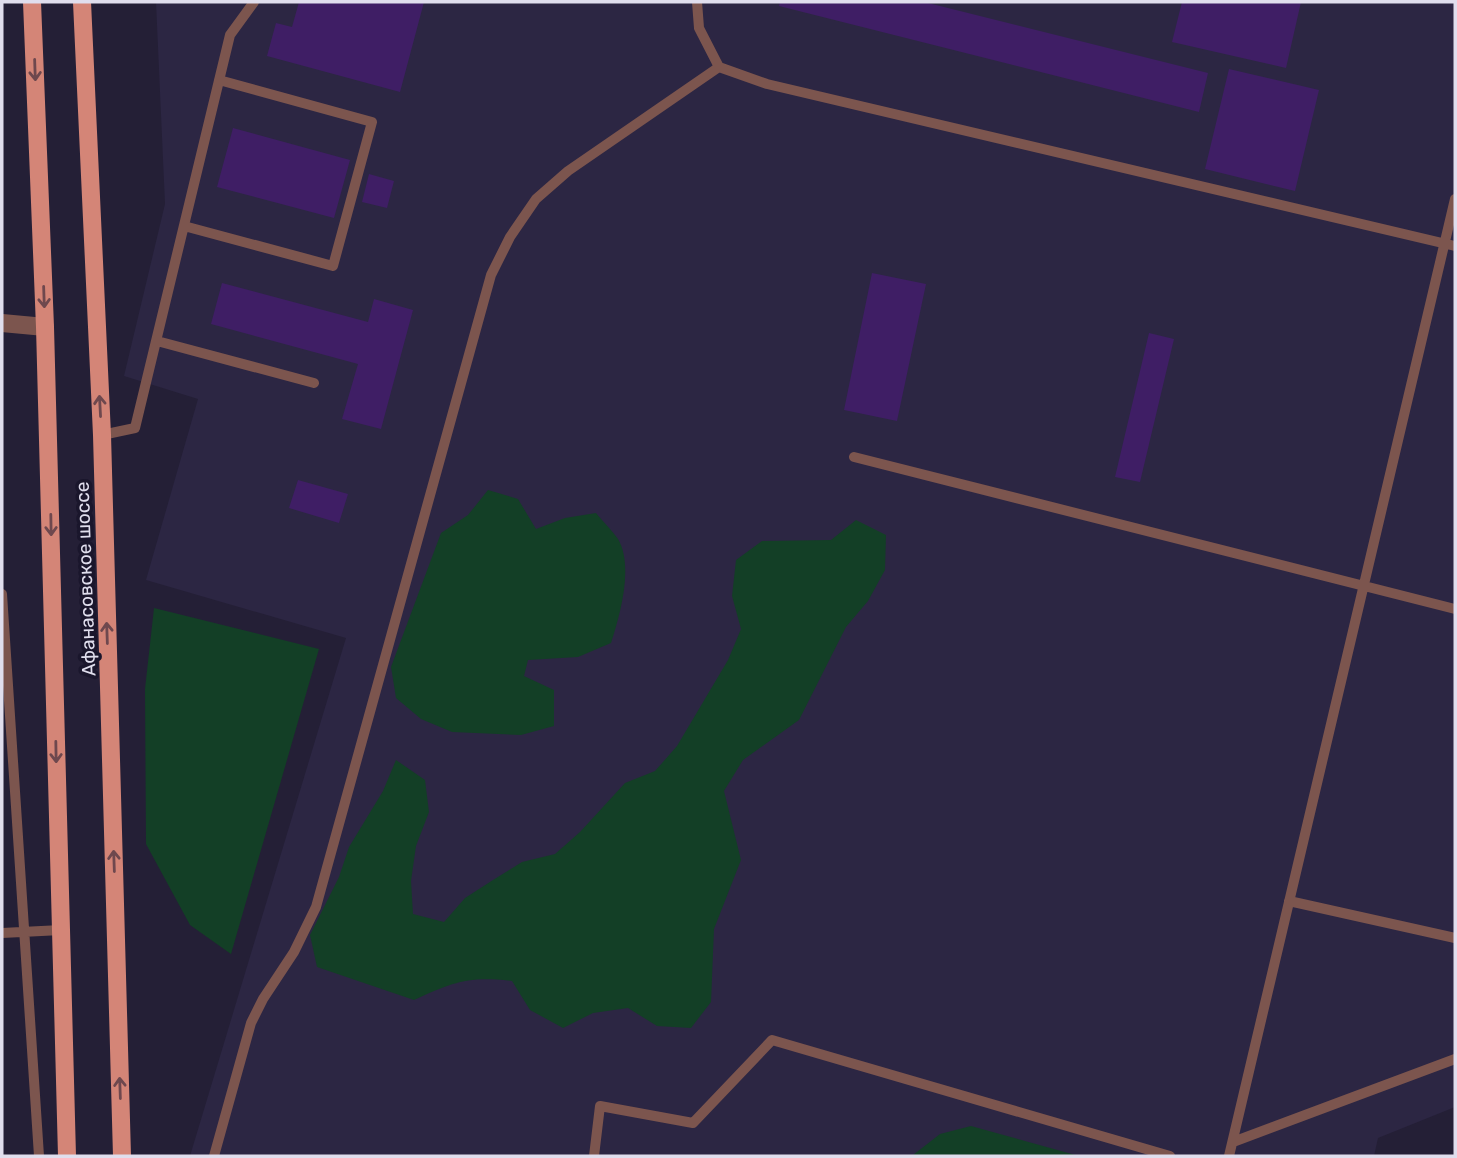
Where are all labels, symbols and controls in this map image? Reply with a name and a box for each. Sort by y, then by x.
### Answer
one-way arrow [29,58,42,81]
one-way arrow [38,286,51,309]
one-way arrow [94,395,107,418]
street label: Афанасовское шоссе [71,481,100,677]
one-way arrow [44,513,57,536]
one-way arrow [101,622,114,645]
one-way arrow [50,740,63,763]
one-way arrow [107,849,120,872]
one-way arrow [113,1077,127,1100]

